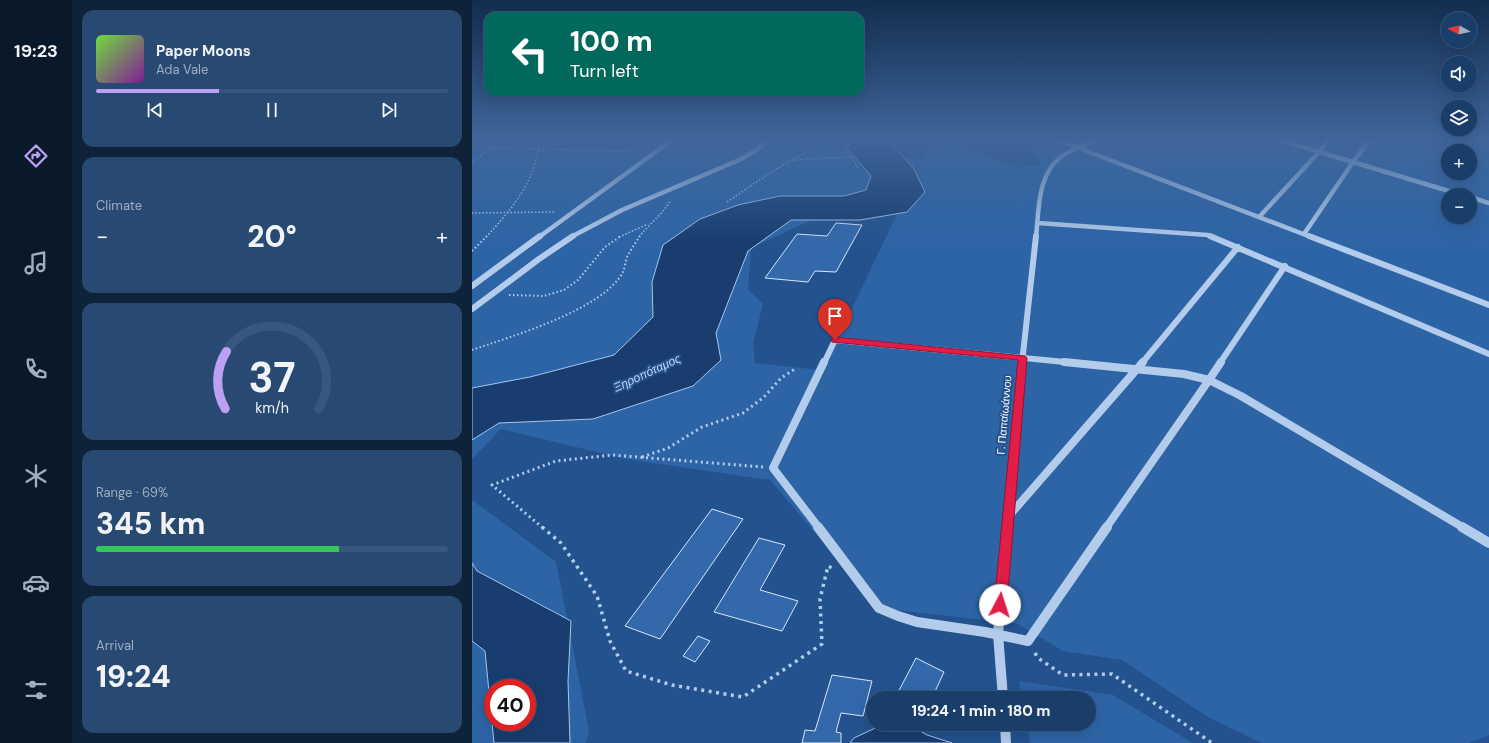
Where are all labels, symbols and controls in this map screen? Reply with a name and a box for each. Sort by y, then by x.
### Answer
north arrow [1441,12,1477,48]
map controls [1441,12,1477,224]
text: 100 m [570,23,653,60]
icon: left [504,28,556,80]
text: 19:23 [14,39,58,63]
text: Paper Moons [156,41,251,61]
button: sound [1441,56,1477,92]
text: Turn left [570,59,639,83]
text: Ada Vale [156,61,208,78]
icon: previous [144,99,166,121]
icon: pause [261,99,283,121]
icon: next [378,99,400,121]
button: layers [1441,100,1477,136]
icon: directions [22,142,50,170]
button: + [1441,144,1477,180]
button: − [1441,188,1477,224]
text: Climate [96,197,142,214]
text: 20° [247,217,297,256]
text: − [96,222,108,251]
text: + [436,222,448,251]
icon: music [22,249,50,277]
pin [818,299,852,340]
icon: arrive [824,305,846,327]
water label: Ξηροπόταμος [610,350,683,396]
text: 37 [248,351,296,405]
icon: phone [22,355,50,383]
street label: Γ. Παπαϊωάννου [994,375,1014,455]
text: km/h [255,399,289,417]
icon: climate [22,462,50,490]
text: Range · 69% [96,484,168,501]
text: 345 km [96,504,205,543]
icon: car [22,569,50,597]
position arrow [979,584,1021,626]
text: Arrival [96,637,134,654]
text: 19:24 [96,657,171,696]
icon: filters [22,676,50,704]
speed limit sign: 40 [484,679,536,731]
text: 19:24 · 1 min · 180 m [911,701,1051,721]

